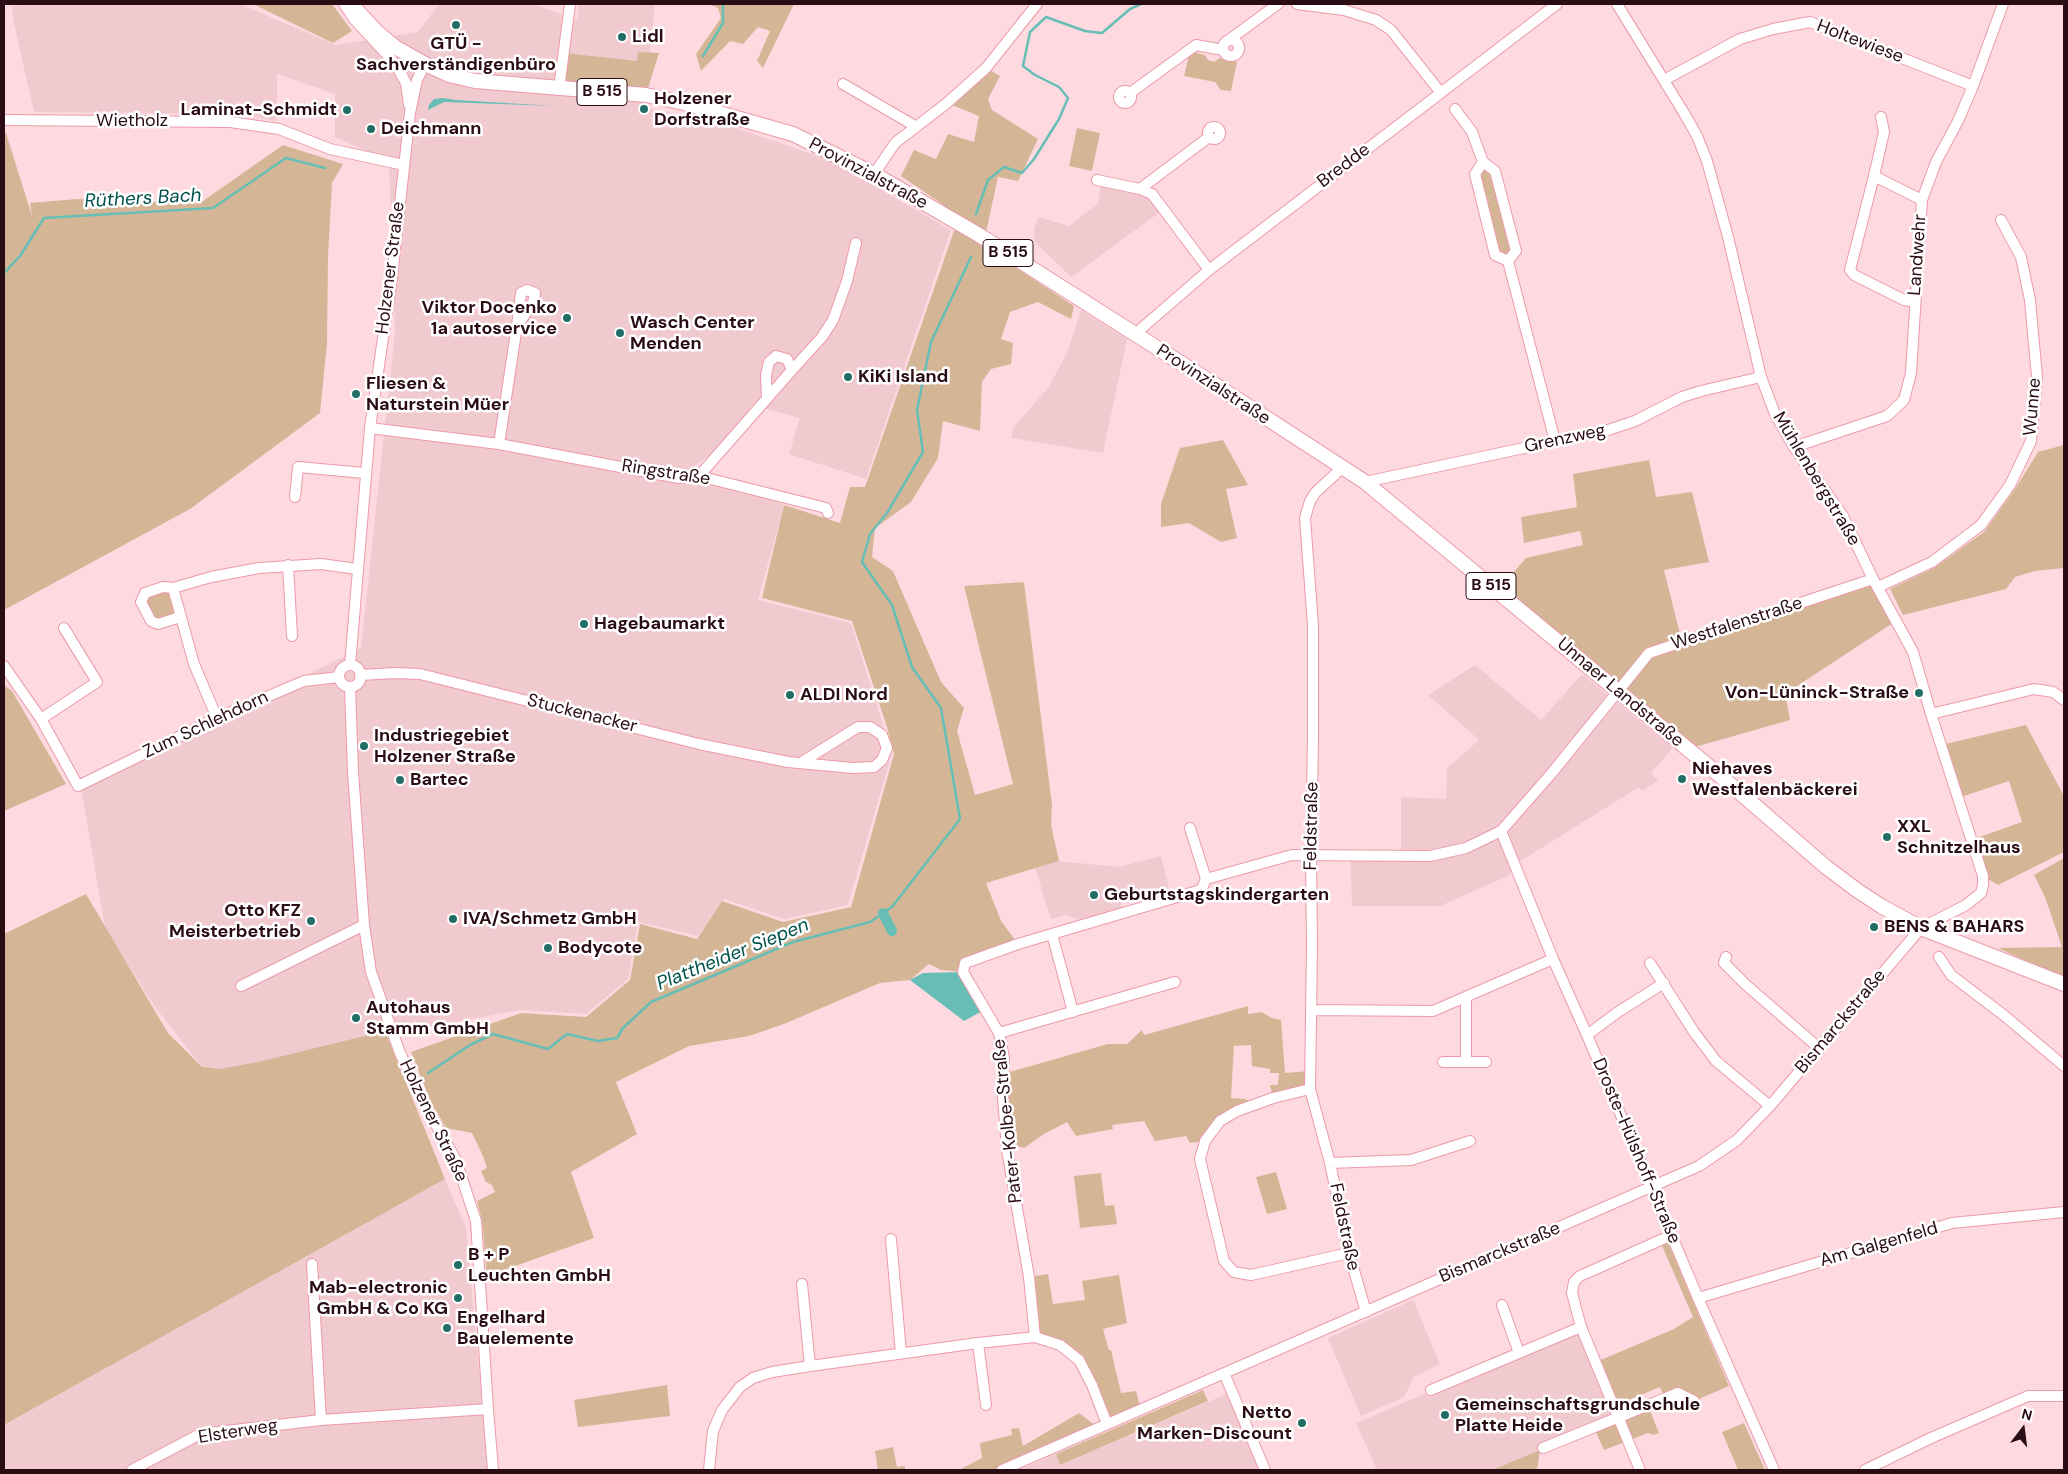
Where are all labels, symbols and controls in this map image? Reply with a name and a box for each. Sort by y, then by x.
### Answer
street label: Holtewiese [1814,16,1906,68]
marker: GTÜ - Sachverständigenbüro [450,19,462,31]
place label: Lidl [632,26,664,48]
marker: Lidl [616,31,628,43]
place label: GTÜ - Sachverständigenbüro [356,33,556,76]
road number: B 515 [577,78,627,105]
place label: Holzener Dorfstraße [654,88,750,130]
place label: Laminat-Schmidt [180,99,337,121]
marker: Holzener Dorfstraße [638,103,650,115]
marker: Laminat-Schmidt [341,104,353,116]
street label: Wietholz [96,110,168,132]
place label: Deichmann [381,118,481,140]
marker: Deichmann [365,123,377,135]
street label: Provinzialstraße [805,134,931,214]
street label: Bredde [1313,139,1375,193]
water label: Rüthers Bach [84,185,202,213]
street label: Holzener Straße [372,201,410,335]
street label: Landwehr [1904,214,1932,296]
road number: B 515 [983,240,1033,266]
place label: Viktor Docenko 1a autoservice [422,297,557,340]
marker: Viktor Docenko 1a autoservice [561,312,573,324]
place label: Wasch Center Menden [630,312,755,354]
marker: Wasch Center Menden [614,327,626,339]
street label: Provinzialstraße [1152,340,1274,430]
place label: KiKi Island [858,366,948,388]
marker: KiKi Island [842,371,854,383]
place label: Fliesen & Naturstein Müer [366,373,509,416]
street label: Wunne [2020,377,2046,437]
marker: Fliesen & Naturstein Müer [350,388,362,400]
street label: Mühlenbergstraße [1768,408,1864,550]
street label: Grenzweg [1522,420,1608,458]
street label: Ringstraße [620,455,712,491]
road number: B 515 [1466,572,1516,600]
street label: Westfalenstraße [1669,593,1805,655]
place label: Hagebaumarkt [594,613,725,635]
marker: Hagebaumarkt [578,618,590,630]
street label: Unnaer Landstraße [1552,634,1688,752]
place label: Von-Lüninck-Straße [1725,682,1909,704]
place label: ALDI Nord [800,684,888,706]
street label: Zum Schlehdorn [140,687,272,763]
marker: Von-Lüninck-Straße [1913,687,1925,699]
marker: ALDI Nord [784,689,796,701]
street label: Stuckenacker [525,690,639,738]
place label: Industriegebiet Holzener Straße [374,725,516,768]
marker: Industriegebiet Holzener Straße [358,740,370,752]
place label: Niehaves Westfalenbäckerei [1692,758,1858,801]
place label: Bartec [410,769,469,791]
marker: Niehaves Westfalenbäckerei [1676,773,1688,785]
marker: Bartec [394,774,406,786]
street label: Feldstraße [1300,781,1324,871]
place label: XXL Schnitzelhaus [1897,816,2021,859]
marker: XXL Schnitzelhaus [1881,831,1893,843]
place label: Geburtstagskindergarten [1104,884,1329,906]
marker: Geburtstagskindergarten [1088,889,1100,901]
place label: Otto KFZ Meisterbetrieb [169,900,301,942]
place label: IVA/Schmetz GmbH [463,908,636,930]
marker: IVA/Schmetz GmbH [447,913,459,925]
water label: Plattheider Siepen [654,914,812,996]
marker: Otto KFZ Meisterbetrieb [305,915,317,927]
place label: BENS & BAHARS [1884,916,2024,938]
marker: BENS & BAHARS [1868,921,1880,933]
place label: Bodycote [558,937,642,959]
marker: Bodycote [542,942,554,954]
street label: Bismarckstraße [1791,966,1891,1078]
place label: Autohaus Stamm GmbH [366,997,489,1040]
marker: Autohaus Stamm GmbH [350,1012,362,1024]
street label: Pater-Kolbe-Straße [989,1038,1027,1204]
street label: Droste-Hülshoff-Straße [1587,1055,1685,1247]
street label: Holzener Straße [394,1056,472,1186]
street label: Feldstraße [1324,1181,1364,1273]
street label: Bismarckstraße [1436,1218,1564,1288]
street label: Am Galgenfeld [1818,1218,1940,1272]
place label: B + P Leuchten GmbH [468,1244,611,1286]
marker: B + P Leuchten GmbH [452,1259,464,1271]
place label: Mab-electronic GmbH & Co KG [309,1277,448,1320]
marker: Mab-electronic GmbH & Co KG [452,1292,464,1304]
place label: Engelhard Bauelemente [457,1307,574,1350]
marker: Engelhard Bauelemente [441,1322,453,1334]
place label: Gemeinschaftsgrundschule Platte Heide [1455,1394,1700,1436]
place label: Netto Marken-Discount [1137,1402,1292,1445]
north arrow [1998,1404,2048,1454]
text: N [2020,1404,2034,1425]
marker: Gemeinschaftsgrundschule Platte Heide [1439,1409,1451,1421]
street label: Elsterweg [197,1415,279,1449]
marker: Netto Marken-Discount [1296,1417,1308,1429]

